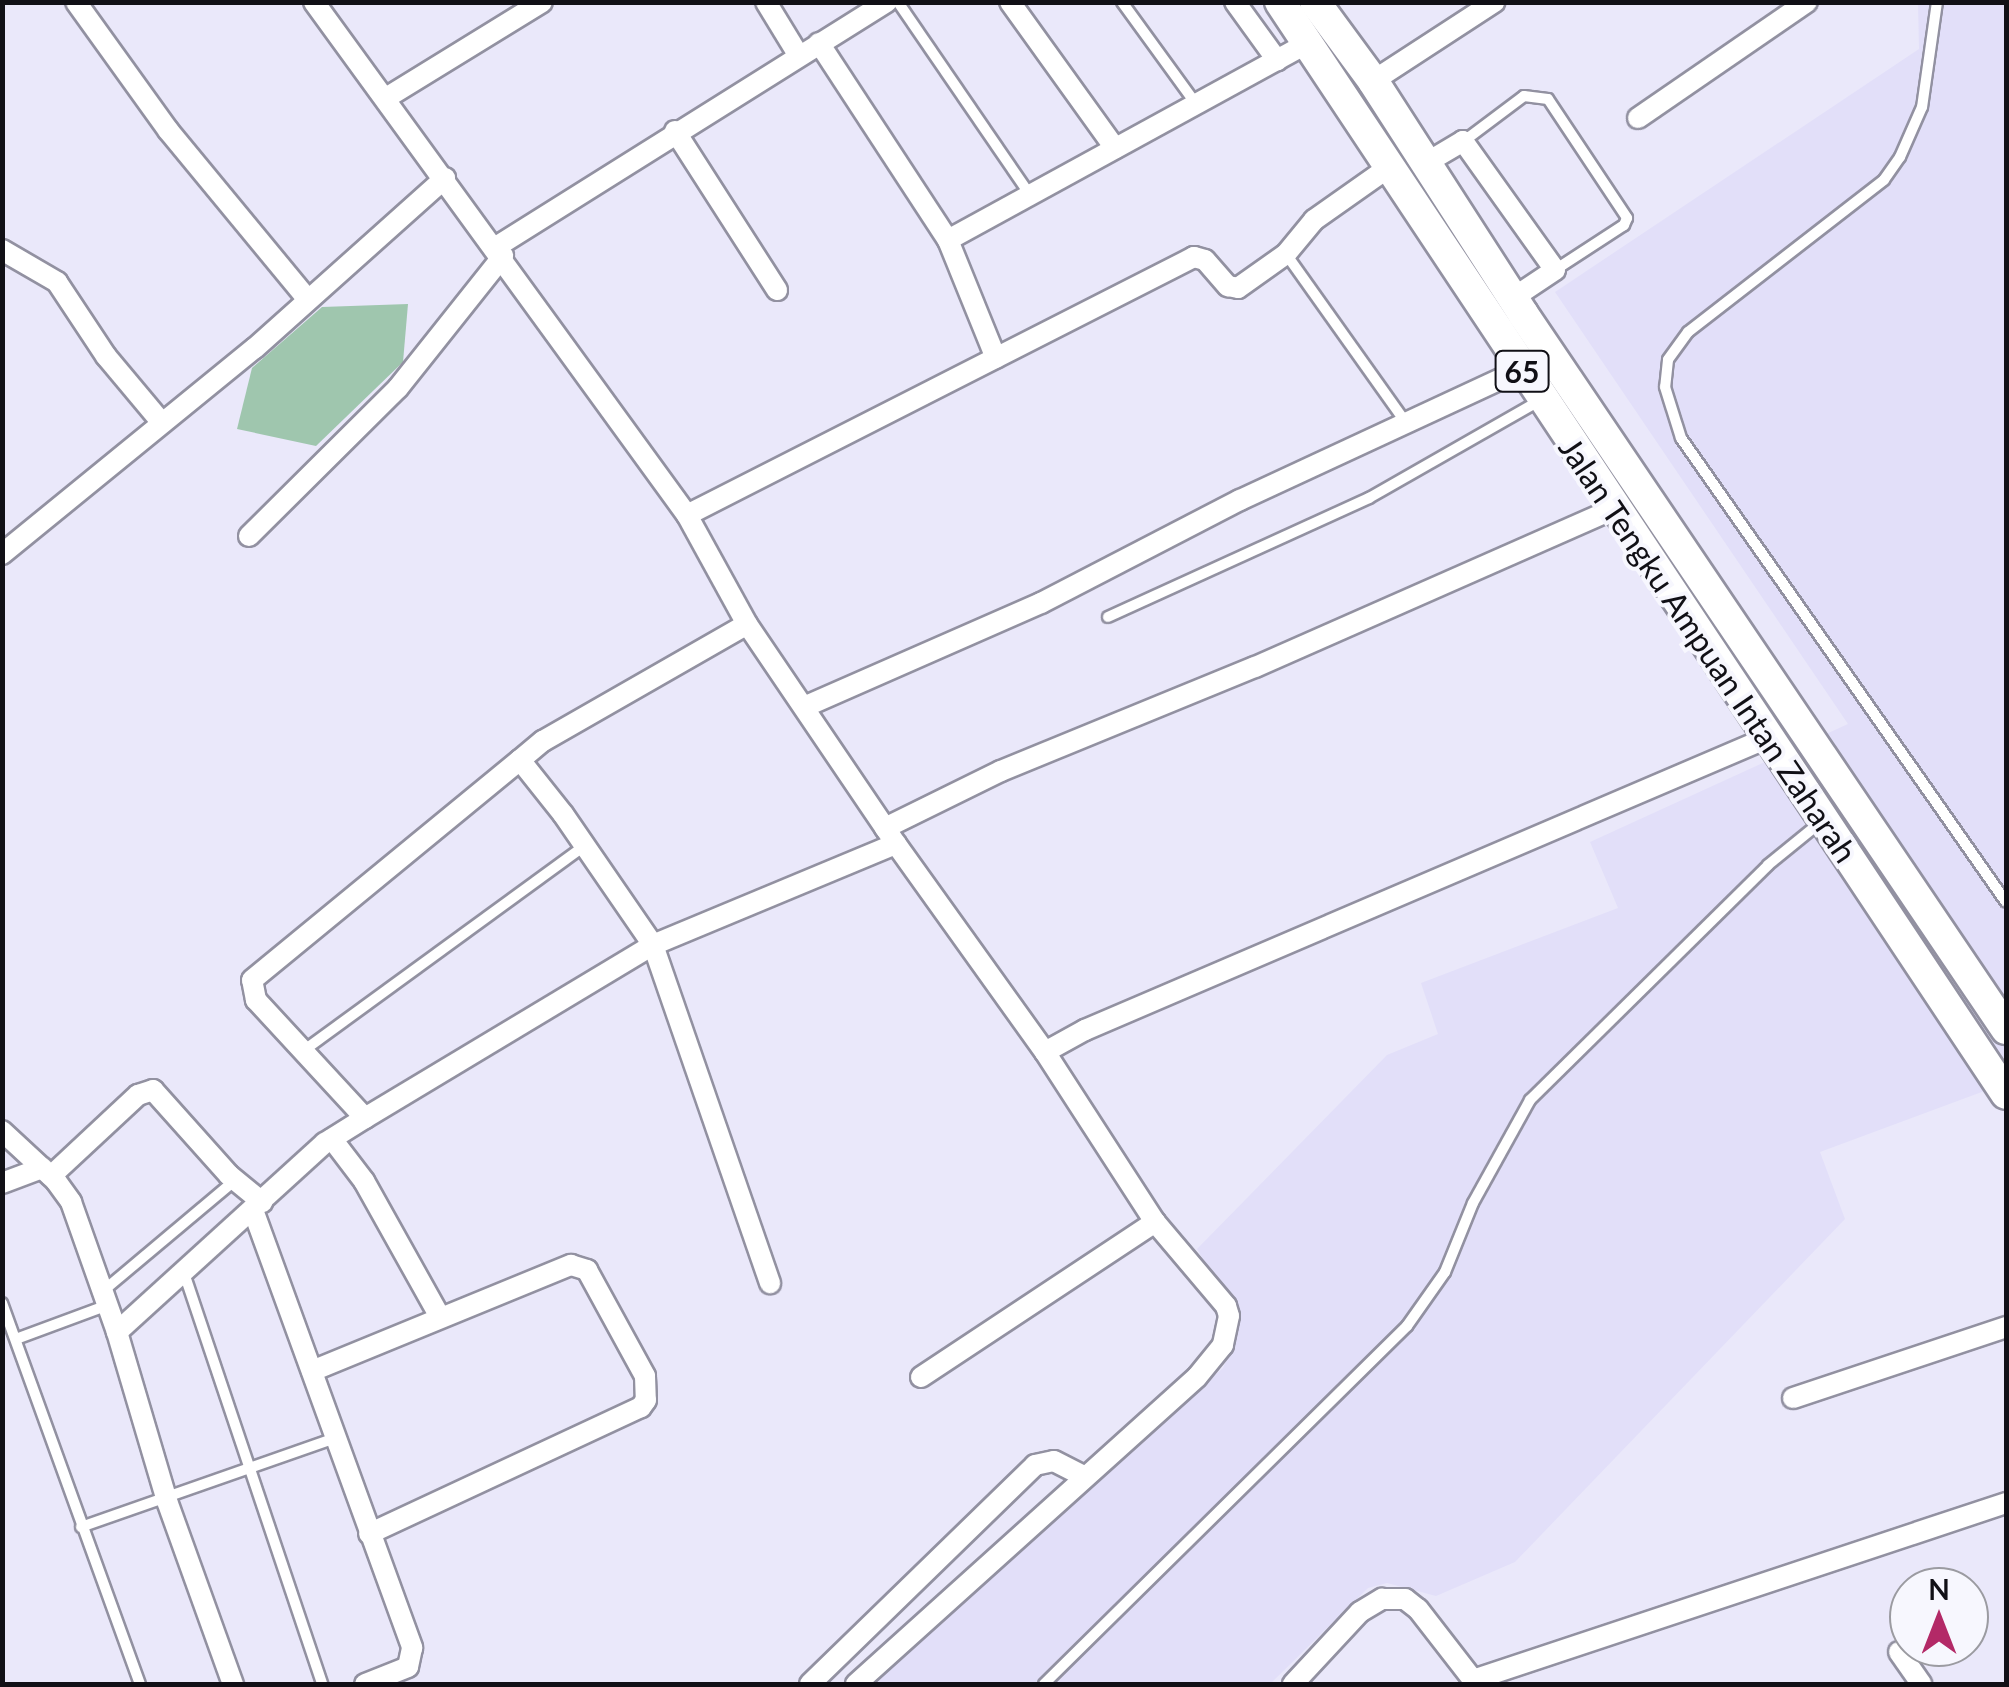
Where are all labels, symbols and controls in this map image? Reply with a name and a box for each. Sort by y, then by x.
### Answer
road number: 65 [1494,346,1550,396]
street label: Jalan Tengku Ampuan Intan Zaharah [1551,429,1865,871]
north arrow [1889,1567,1989,1667]
text: N [1928,1572,1950,1606]

